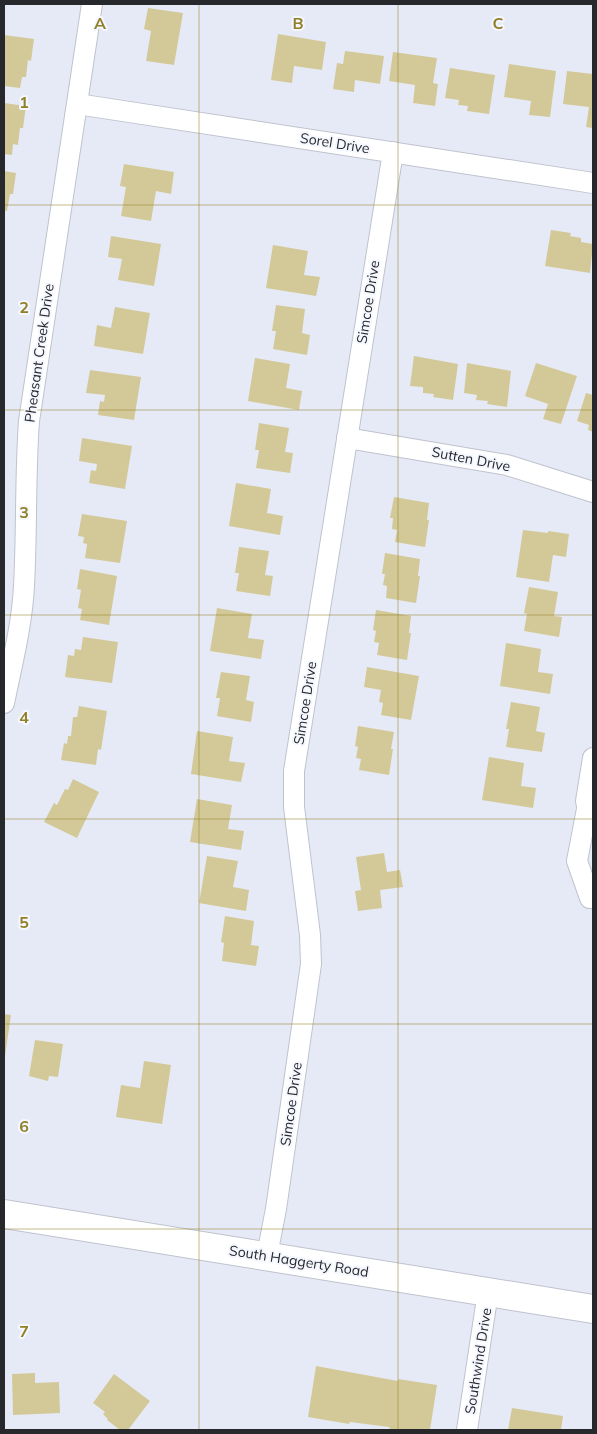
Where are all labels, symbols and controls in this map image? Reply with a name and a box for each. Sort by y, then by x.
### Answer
text: A [94,13,106,33]
text: B [292,13,304,33]
text: C [493,13,504,33]
text: 1 [19,92,29,112]
street label: Sorel Drive [299,129,371,157]
street label: Simcoe Drive [353,259,383,345]
street label: Pheasant Creek Drive [20,282,58,424]
text: 2 [19,297,29,317]
street label: Sutten Drive [430,443,512,475]
text: 3 [19,502,29,522]
street label: Simcoe Drive [290,660,320,746]
text: 4 [19,707,29,727]
text: 5 [19,912,29,932]
street label: Simcoe Drive [276,1061,306,1147]
text: 6 [19,1116,29,1136]
street label: South Haggerty Road [228,1241,370,1281]
street label: Southwind Drive [461,1307,495,1415]
text: 7 [19,1321,29,1341]

